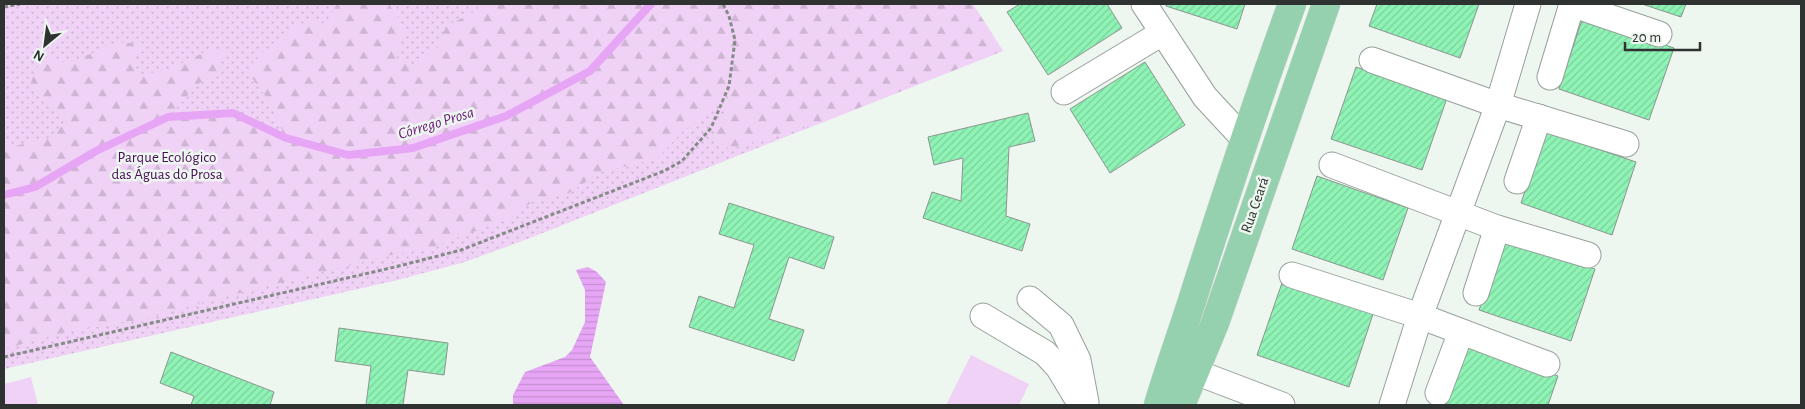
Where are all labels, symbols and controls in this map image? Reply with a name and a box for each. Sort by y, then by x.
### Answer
north arrow [20,20,70,70]
scale bar [1625,20,1700,52]
text: 20 m [1632,30,1661,45]
text: N [32,47,47,64]
water label: Córrego Prosa [396,104,476,142]
park label: Parque Ecológico das Águas do Prosa [111,150,223,182]
street label: Rua Ceará [1238,175,1272,235]

